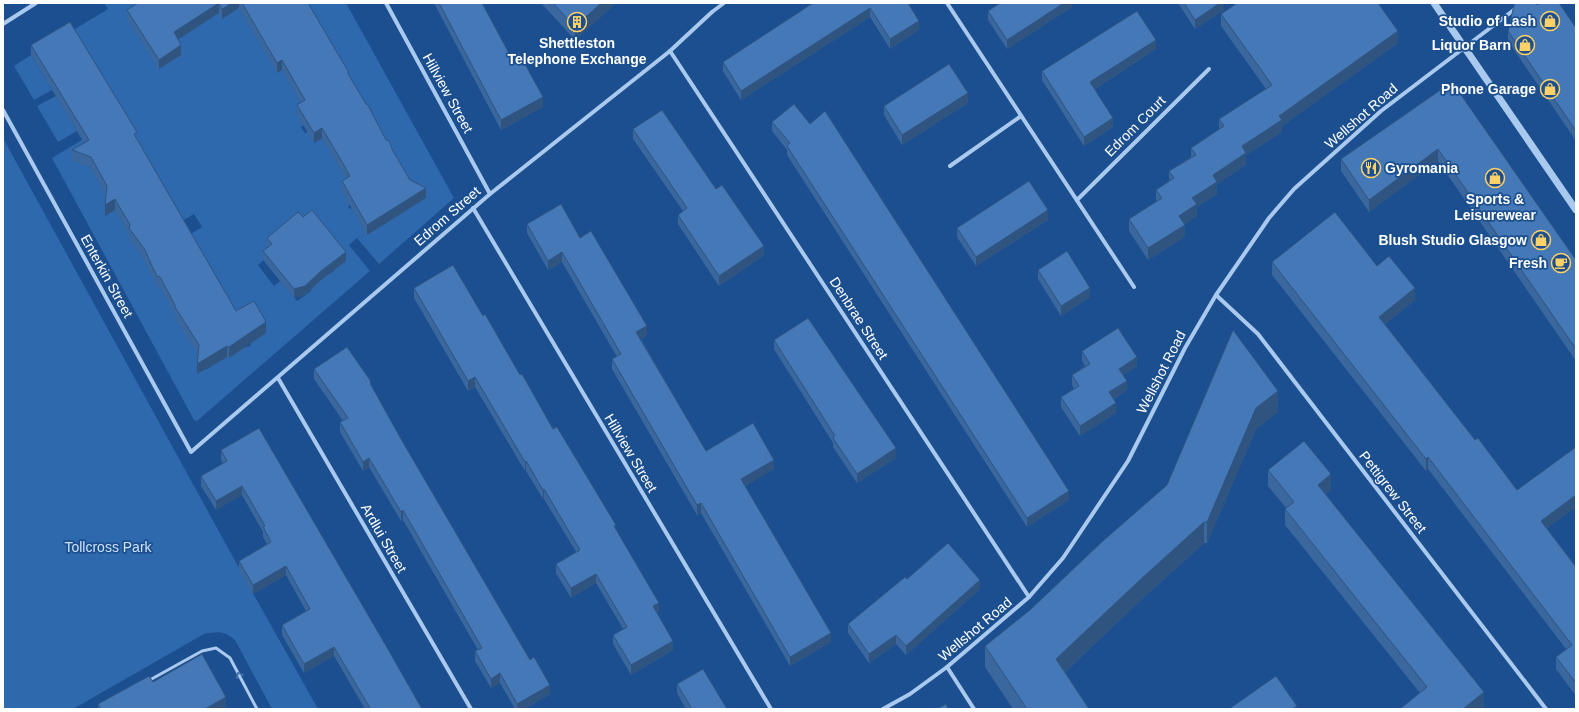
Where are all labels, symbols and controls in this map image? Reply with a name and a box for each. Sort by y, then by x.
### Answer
shop icon: Studio of Lash [1539,10,1561,32]
building icon: Shettleston Telephone Exchange [566,11,588,33]
place label: Studio of Lash [1439,13,1536,29]
shop icon: Liquor Barn [1514,34,1536,56]
place label: Shettleston Telephone Exchange [508,35,647,67]
place label: Liquor Barn [1432,37,1511,53]
street label: Hillview Street [420,50,477,136]
shop icon: Phone Garage [1539,78,1561,100]
street label: Wellshot Road [1321,80,1401,152]
place label: Phone Garage [1441,81,1536,97]
street label: Edrom Court [1101,92,1169,160]
restaurant icon: Gyromania [1360,157,1382,179]
place label: Gyromania [1385,160,1458,176]
shop icon: Sports & Leisurewear [1484,167,1506,189]
street label: Edrom Street [411,183,483,249]
place label: Sports & Leisurewear [1454,191,1536,223]
shop icon: Blush Studio Glasgow [1530,229,1552,251]
street label: Enterkin Street [78,232,136,320]
place label: Blush Studio Glasgow [1378,232,1527,248]
cafe icon: Fresh [1550,252,1572,274]
place label: Fresh [1509,255,1547,271]
street label: Denbrae Street [826,274,892,362]
street label: Wellshot Road [1133,328,1189,416]
street label: Hillview Street [601,411,661,495]
street label: Pettigrew Street [1356,448,1430,536]
street label: Ardlui Street [358,501,410,575]
park label: Tollcross Park [64,539,153,555]
street label: Wellshot Road [935,594,1015,664]
one-way arrow [236,672,244,679]

